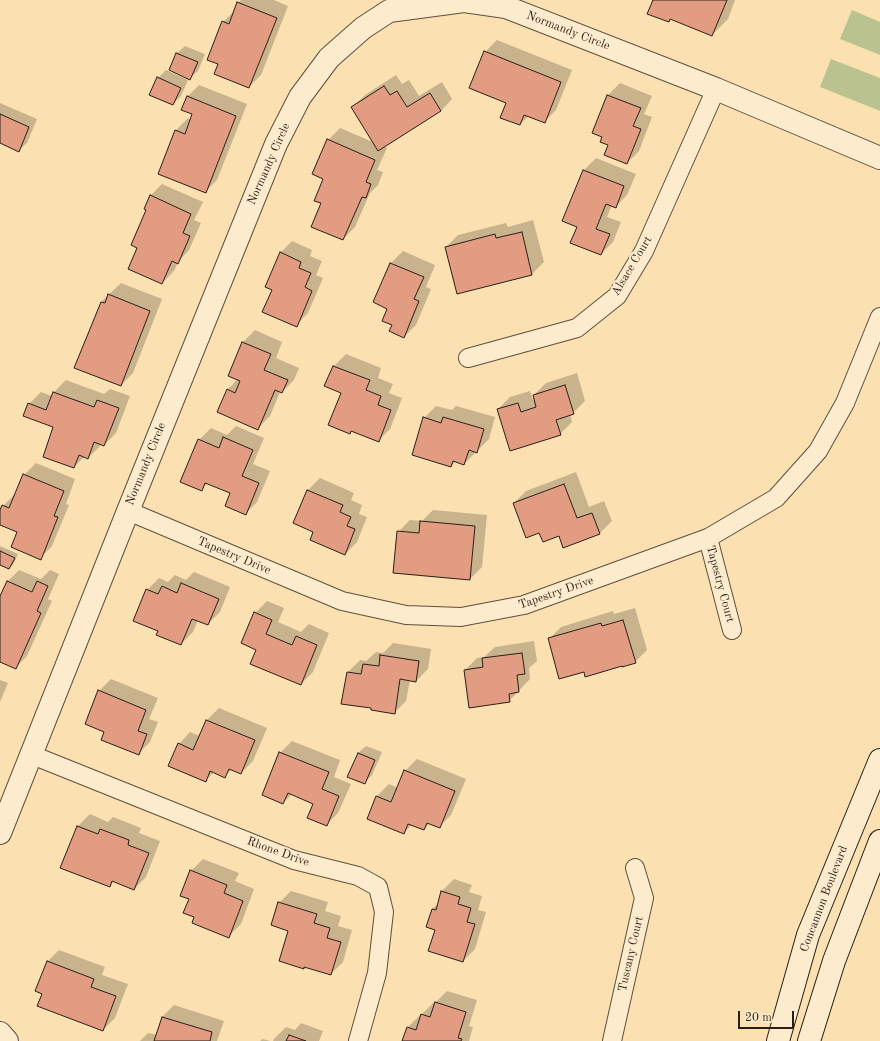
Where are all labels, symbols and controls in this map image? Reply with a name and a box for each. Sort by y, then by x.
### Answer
street label: Normandy Circle [524,8,612,54]
street label: Normandy Circle [244,121,294,207]
street label: Alsace Court [609,234,655,298]
street label: Normandy Circle [123,420,169,508]
street label: Tapestry Drive [195,534,273,578]
street label: Tapestry Court [703,544,737,624]
street label: Tapestry Drive [517,573,595,613]
street label: Rhone Drive [245,834,311,870]
street label: Concannon Boulevard [797,844,851,954]
street label: Tuscany Court [615,915,647,993]
scale bar [740,1003,796,1029]
text: 20 m [745,1012,772,1024]

